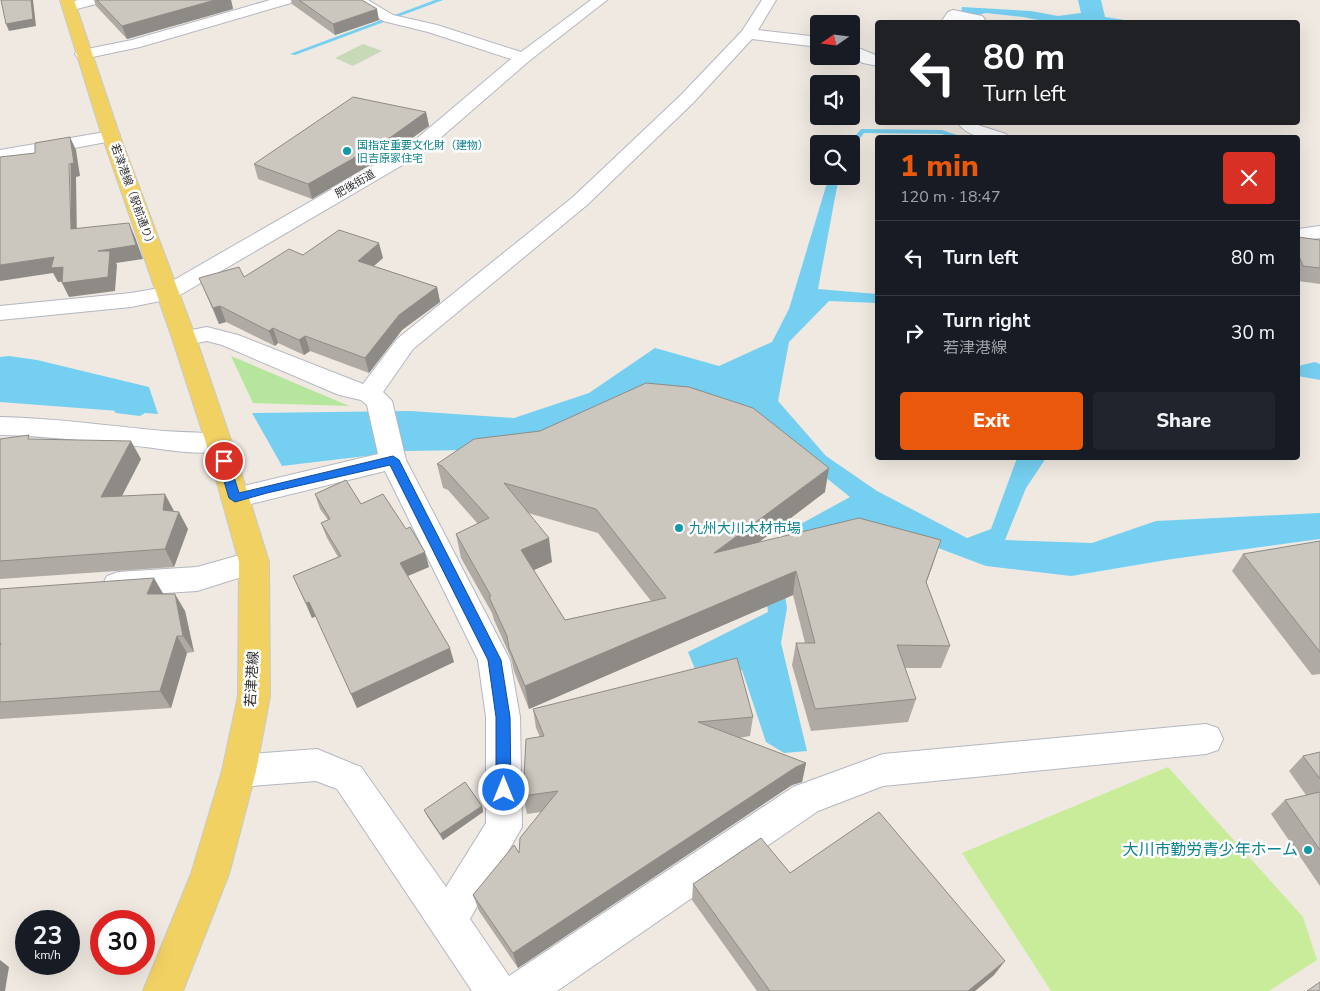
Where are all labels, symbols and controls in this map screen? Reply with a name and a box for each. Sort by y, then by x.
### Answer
north arrow [810,15,860,65]
map controls [810,15,860,185]
text: 80 m [983,34,1065,81]
icon: left [900,40,965,105]
button: sound [810,75,860,125]
text: Turn left [983,79,1066,109]
button: search [810,135,860,185]
place label: 国指定重要文化財（建物） 旧吉原家住宅 [357,138,489,166]
street label: 若津港線（駅前通り） [107,142,159,250]
marker: 国指定重要文化財（建物） 旧吉原家住宅 [341,145,353,157]
text: 1 min [900,146,979,187]
button: close [1223,152,1275,204]
street label: 肥後街道 [332,167,378,201]
text: 120 m · 18:47 [900,186,1001,208]
icon: left [900,244,928,272]
text: Turn left [943,245,1018,271]
text: 80 m [1231,245,1275,271]
text: Turn right [943,308,1030,334]
icon: right [900,319,928,347]
text: 30 m [1231,320,1275,346]
text: 若津港線 [943,337,1007,359]
button: Exit [900,392,1083,450]
button: Share [1093,392,1275,450]
pin [203,440,245,482]
icon: arrive [210,447,238,475]
place label: 九州大川木材市場 [689,519,801,538]
marker: 九州大川木材市場 [673,522,685,534]
street label: 若津港線 [241,651,263,707]
position arrow [477,763,529,815]
place label: 大川市勤労青少年ホーム [1122,839,1298,861]
marker: 大川市勤労青少年ホーム [1302,844,1314,856]
speed limit sign: 30 [90,910,155,975]
text: 23 [32,919,63,953]
text: km/h [34,947,61,963]

